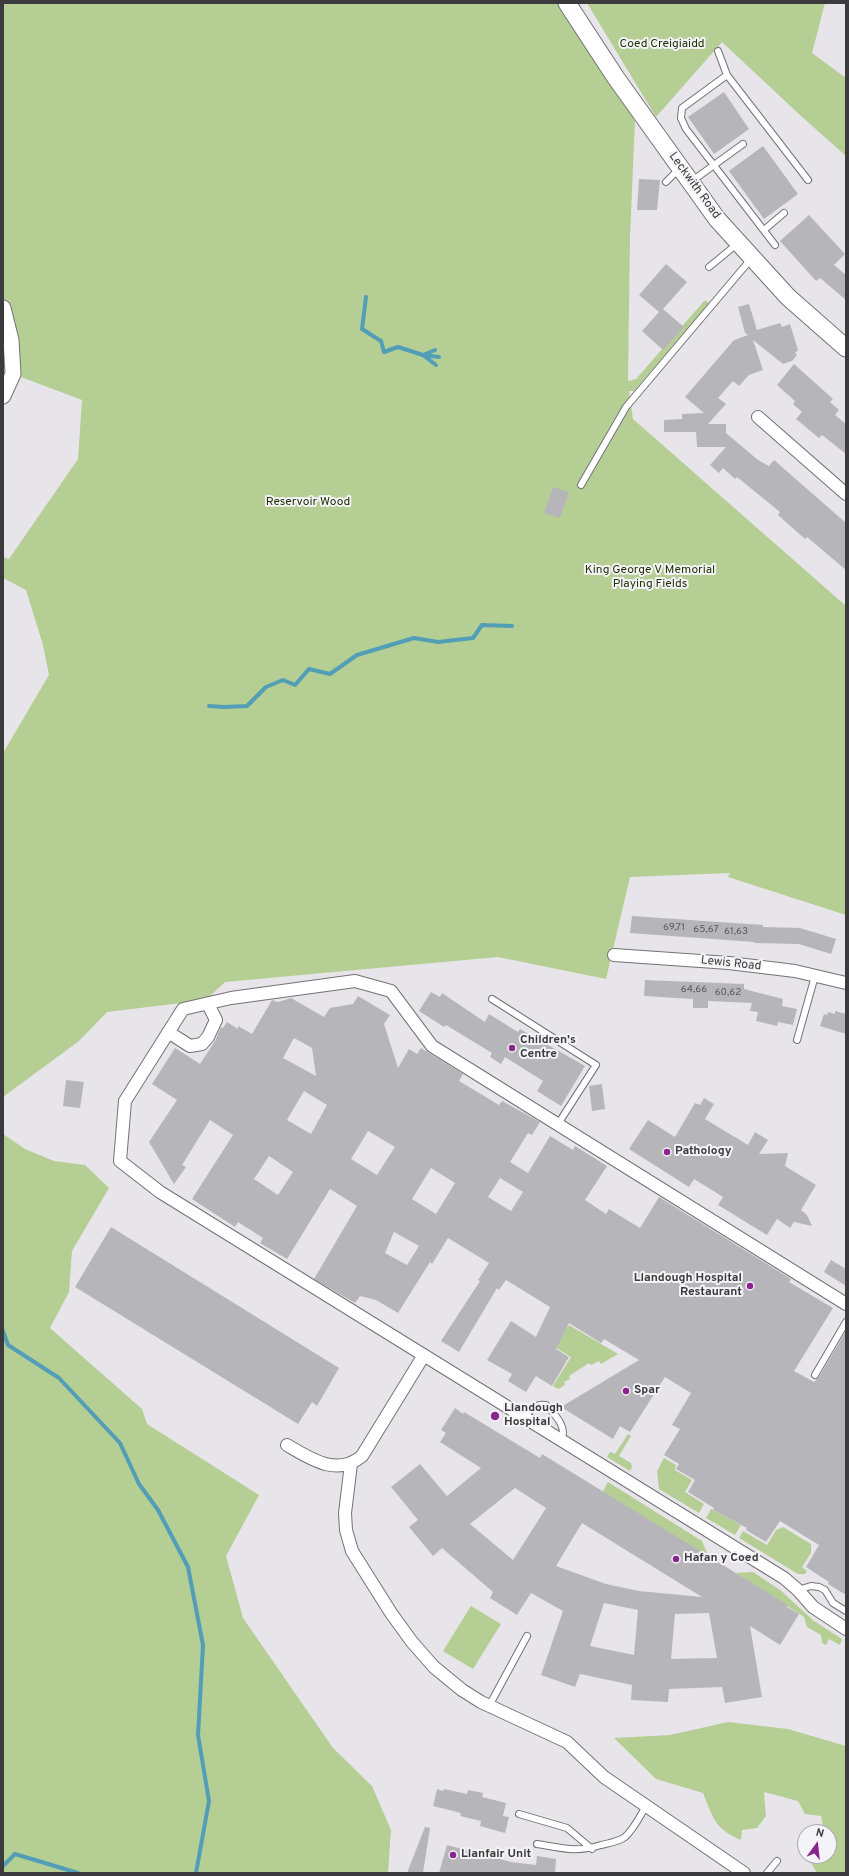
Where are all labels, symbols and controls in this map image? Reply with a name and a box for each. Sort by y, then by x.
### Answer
park label: Coed Creigiaidd [619,38,705,52]
street label: Leckwith Road [665,150,723,222]
park label: Reservoir Wood [266,496,350,510]
park label: King George V Memorial Playing Fields [585,564,715,592]
house number: 69,71 [663,922,685,934]
house number: 65,67 [693,924,719,936]
house number: 61,63 [724,926,748,938]
street label: Lewis Road [700,954,762,974]
house number: 64,66 [681,984,707,996]
house number: 60,62 [715,987,741,999]
place label: Children's Centre [520,1034,576,1062]
marker: Children's Centre [507,1043,517,1053]
place label: Pathology [675,1145,731,1159]
marker: Pathology [662,1147,672,1157]
place label: Llandough Hospital Restaurant [634,1272,742,1300]
marker: Llandough Hospital Restaurant [745,1281,755,1291]
place label: Spar [634,1384,660,1398]
marker: Spar [621,1386,631,1396]
place label: Llandough Hospital [504,1402,563,1430]
marker: Llandough Hospital [489,1410,501,1422]
place label: Hafan y Coed [684,1552,759,1566]
marker: Hafan y Coed [671,1554,681,1564]
north arrow [797,1824,837,1864]
text: N [814,1826,825,1841]
place label: Llanfair Unit [461,1848,531,1862]
marker: Llanfair Unit [448,1850,458,1860]

